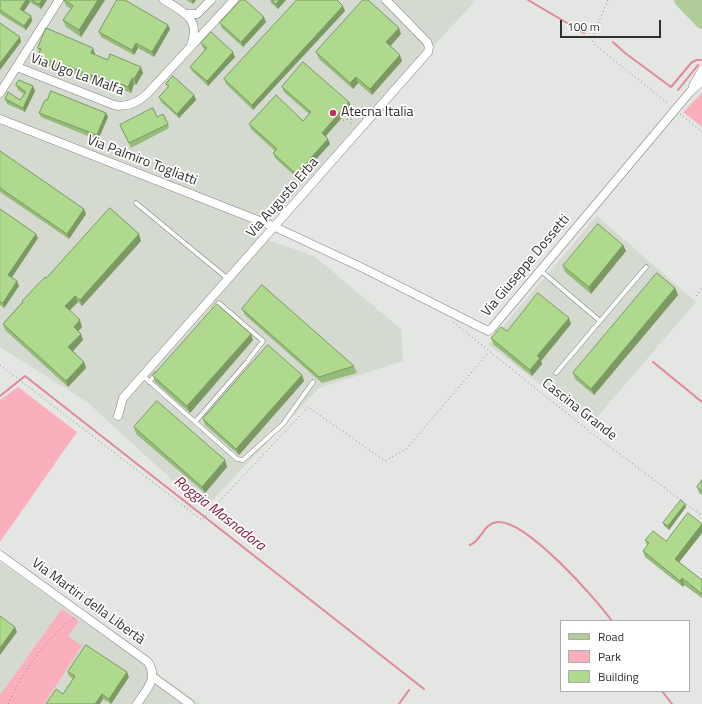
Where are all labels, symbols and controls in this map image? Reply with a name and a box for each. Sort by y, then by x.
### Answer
scale bar [562,12,663,38]
text: 100 m [567,17,600,36]
street label: Via Ugo La Malfa [28,50,126,100]
place label: Atecna Italia [341,105,414,121]
marker: Atecna Italia [328,108,338,118]
street label: Via Palmiro Togliatti [85,132,199,190]
street label: Via Augusto Erba [244,155,322,241]
street label: Via Giuseppe Dossetti [478,211,574,321]
street label: Cascina Grande [538,376,620,444]
water label: Roggia Masnadora [170,473,268,555]
street label: Via Martiri della Libertà [28,555,148,649]
legend [560,620,690,692]
text: Road [598,627,624,646]
text: Park [598,647,621,666]
text: Building [598,667,639,686]

